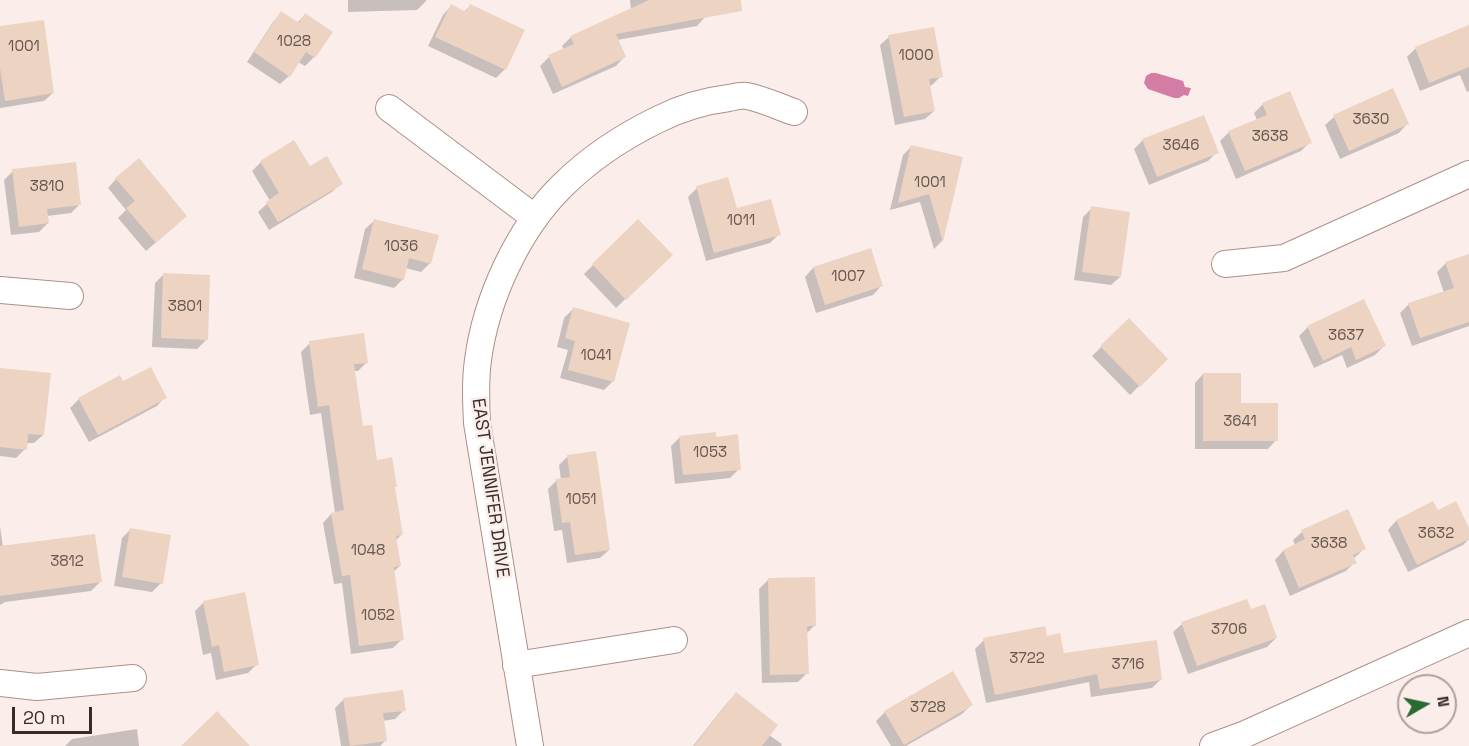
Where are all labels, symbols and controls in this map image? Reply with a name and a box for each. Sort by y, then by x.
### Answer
house number: 1028 [277,33,311,51]
house number: 1001 [8,38,40,56]
house number: 1000 [898,47,934,65]
house number: 3630 [1353,111,1389,129]
house number: 3638 [1252,128,1288,146]
house number: 3646 [1163,137,1199,155]
house number: 1001 [914,174,946,192]
house number: 3810 [30,178,64,196]
house number: 1011 [727,212,755,230]
house number: 1036 [384,238,418,256]
house number: 1007 [831,268,865,286]
house number: 3801 [168,298,202,316]
house number: 3637 [1328,327,1364,345]
house number: 1041 [580,347,612,365]
street label: EAST JENNIFER DRIVE [467,397,513,579]
house number: 3641 [1223,413,1257,431]
house number: 1053 [693,444,727,462]
house number: 1051 [566,491,596,509]
house number: 3632 [1418,525,1454,543]
house number: 3638 [1311,535,1347,553]
house number: 1048 [351,542,385,560]
house number: 3812 [50,553,84,571]
house number: 1052 [361,607,395,625]
house number: 3706 [1211,621,1247,639]
house number: 3722 [1009,650,1045,668]
house number: 3716 [1112,656,1144,674]
north arrow [1397,674,1457,734]
text: N [1432,694,1455,708]
scale bar [15,695,94,733]
house number: 3728 [910,699,946,717]
text: 20 m [23,706,66,729]

